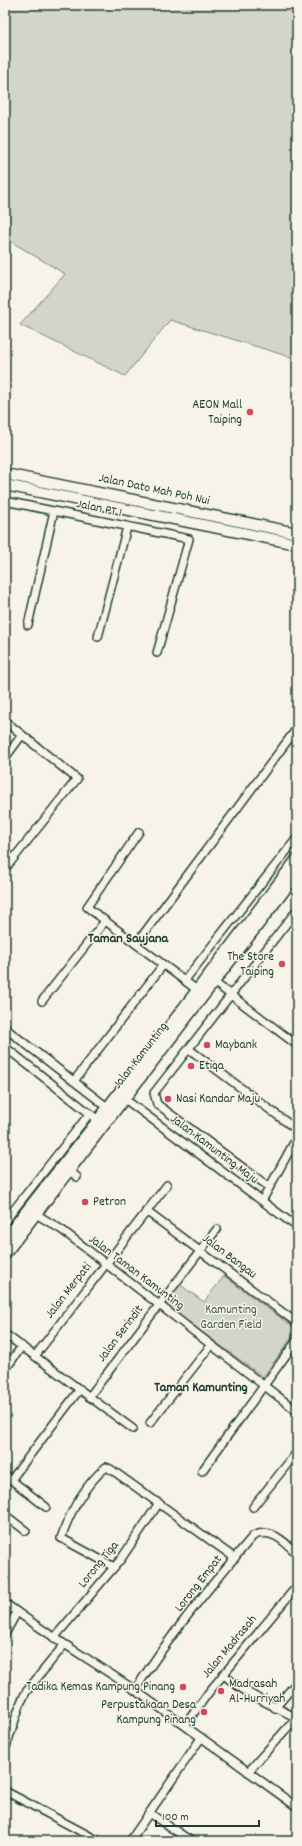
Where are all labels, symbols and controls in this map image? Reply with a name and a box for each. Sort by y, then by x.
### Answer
place label: AEON Mall Taiping [192,396,242,430]
marker: AEON Mall Taiping [245,407,255,417]
street label: Jalan Dato Mah Poh Nui [97,469,212,511]
street label: Jalan PT 1 [75,495,123,523]
district label: Taman Saujana [88,929,169,949]
place label: The Store Taiping [227,948,274,982]
marker: The Store Taiping [277,959,287,969]
street label: Jalan Kamunting [109,1018,173,1094]
place label: Maybank [215,1036,257,1055]
marker: Maybank [202,1040,212,1050]
place label: Etiqa [199,1057,225,1076]
marker: Etiqa [186,1061,196,1071]
place label: Nasi Kandar Maju [176,1090,260,1109]
marker: Nasi Kandar Maju [163,1094,173,1104]
street label: Jalan Kamunting Maju [166,1110,262,1190]
place label: Petron [93,1193,126,1212]
marker: Petron [80,1197,90,1207]
street label: Jalan Bangau [197,1230,261,1284]
street label: Jalan Taman Kamunting [84,1231,188,1316]
street label: Jalan Merpati [41,1258,97,1323]
street label: Jalan Serindit [93,1301,149,1366]
park label: Kamunting Garden Field [200,1301,262,1335]
district label: Taman Kamunting [154,1378,248,1398]
street label: Lorong Tiga [74,1537,124,1593]
street label: Lorong Empat [171,1551,228,1617]
street label: Jalan Madrasah [198,1611,262,1683]
place label: Madrasah Al-Hurriyah [229,1675,285,1709]
place label: Tadika Kemas Kampung Pinang [26,1678,175,1697]
marker: Tadika Kemas Kampung Pinang [178,1682,188,1692]
marker: Madrasah Al-Hurriyah [216,1686,226,1696]
place label: Perpustakaan Desa Kampung Pinang [101,1696,197,1730]
marker: Perpustakaan Desa Kampung Pinang [199,1707,209,1717]
scale bar [156,1802,259,1828]
text: 100 m [162,1809,189,1826]

